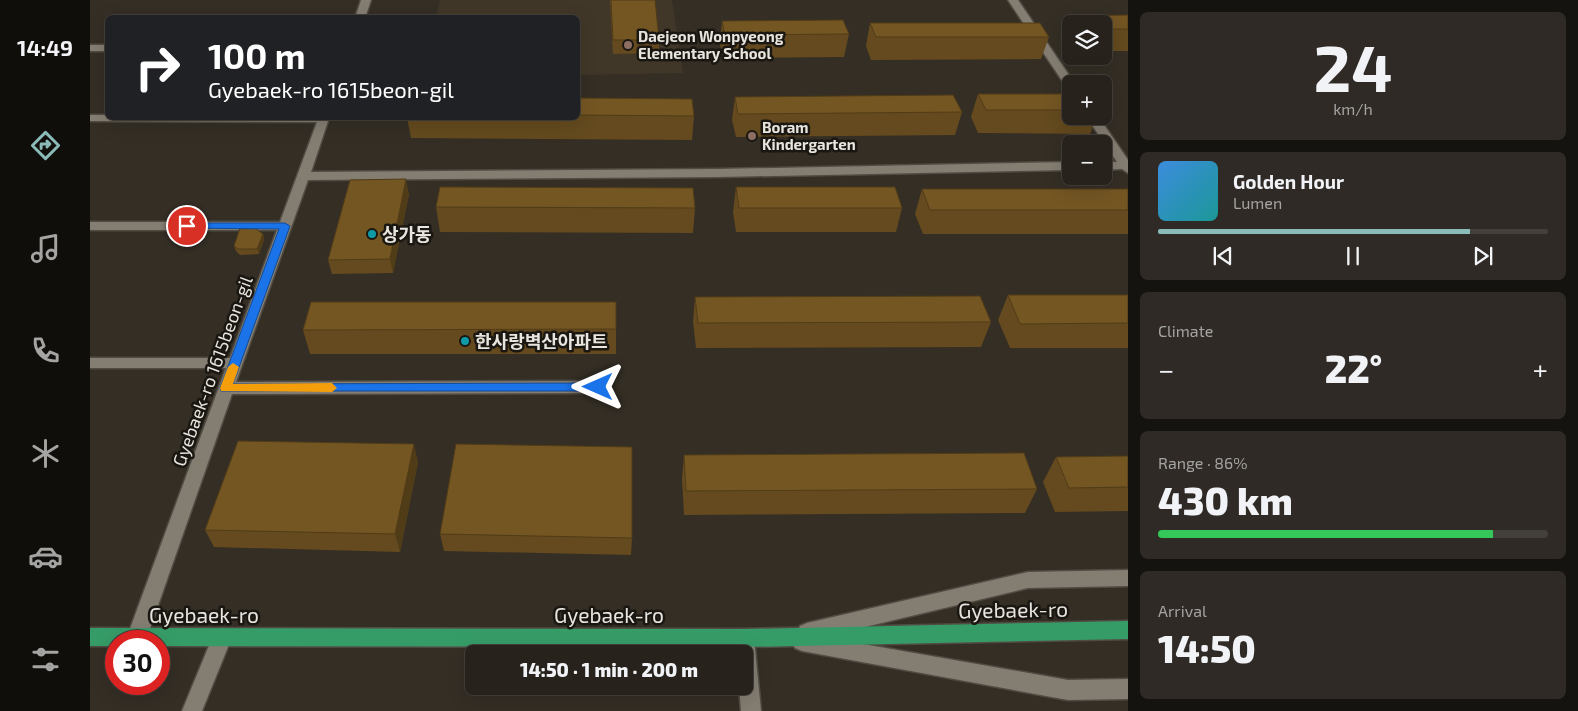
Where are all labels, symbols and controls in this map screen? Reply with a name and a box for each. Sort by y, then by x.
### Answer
map controls [1062,15,1112,185]
button: layers [1062,15,1112,65]
place label: Daejeon Wonpyeong Elementary School [638,27,784,63]
text: 24 [1313,27,1393,105]
text: 14:49 [17,34,73,60]
text: 100 m [208,34,306,76]
icon: right [125,35,190,100]
marker: Daejeon Wonpyeong Elementary School [622,39,634,51]
button: + [1062,75,1112,125]
text: Gyebaek-ro 1615beon-gil [208,76,454,102]
text: km/h [1333,99,1373,118]
place label: Boram Kindergarten [762,118,856,153]
icon: directions [28,128,63,163]
marker: Boram Kindergarten [746,130,758,142]
button: − [1062,135,1112,185]
text: Golden Hour [1233,170,1344,193]
text: Lumen [1233,193,1282,212]
pin [166,205,208,247]
icon: arrive [173,212,201,240]
place label: 상가동 [382,223,432,245]
marker: 상가동 [366,228,378,240]
icon: music [28,231,63,266]
icon: previous [1209,242,1237,270]
icon: pause [1339,242,1367,270]
icon: next [1469,242,1497,270]
street label: Gyebaek-ro 1615beon-gil [167,272,257,469]
text: Climate [1158,321,1213,340]
place label: 한사랑벽산아파트 [475,330,607,352]
icon: phone [28,333,63,368]
marker: 한사랑벽산아파트 [459,335,471,347]
text: 22° [1325,345,1382,391]
text: − [1158,352,1174,386]
text: + [1533,352,1548,386]
position arrow [571,360,623,412]
icon: climate [28,436,63,471]
text: Range · 86% [1158,453,1248,472]
text: 430 km [1158,477,1293,523]
icon: car [28,539,63,574]
street label: Gyebaek-ro [958,596,1068,622]
text: Arrival [1158,601,1207,620]
street label: Gyebaek-ro [149,602,259,627]
street label: Gyebaek-ro [554,602,664,627]
text: 14:50 [1158,625,1256,671]
speed limit sign: 30 [105,630,170,695]
icon: filters [28,642,63,677]
text: 14:50 · 1 min · 200 m [520,658,698,681]

